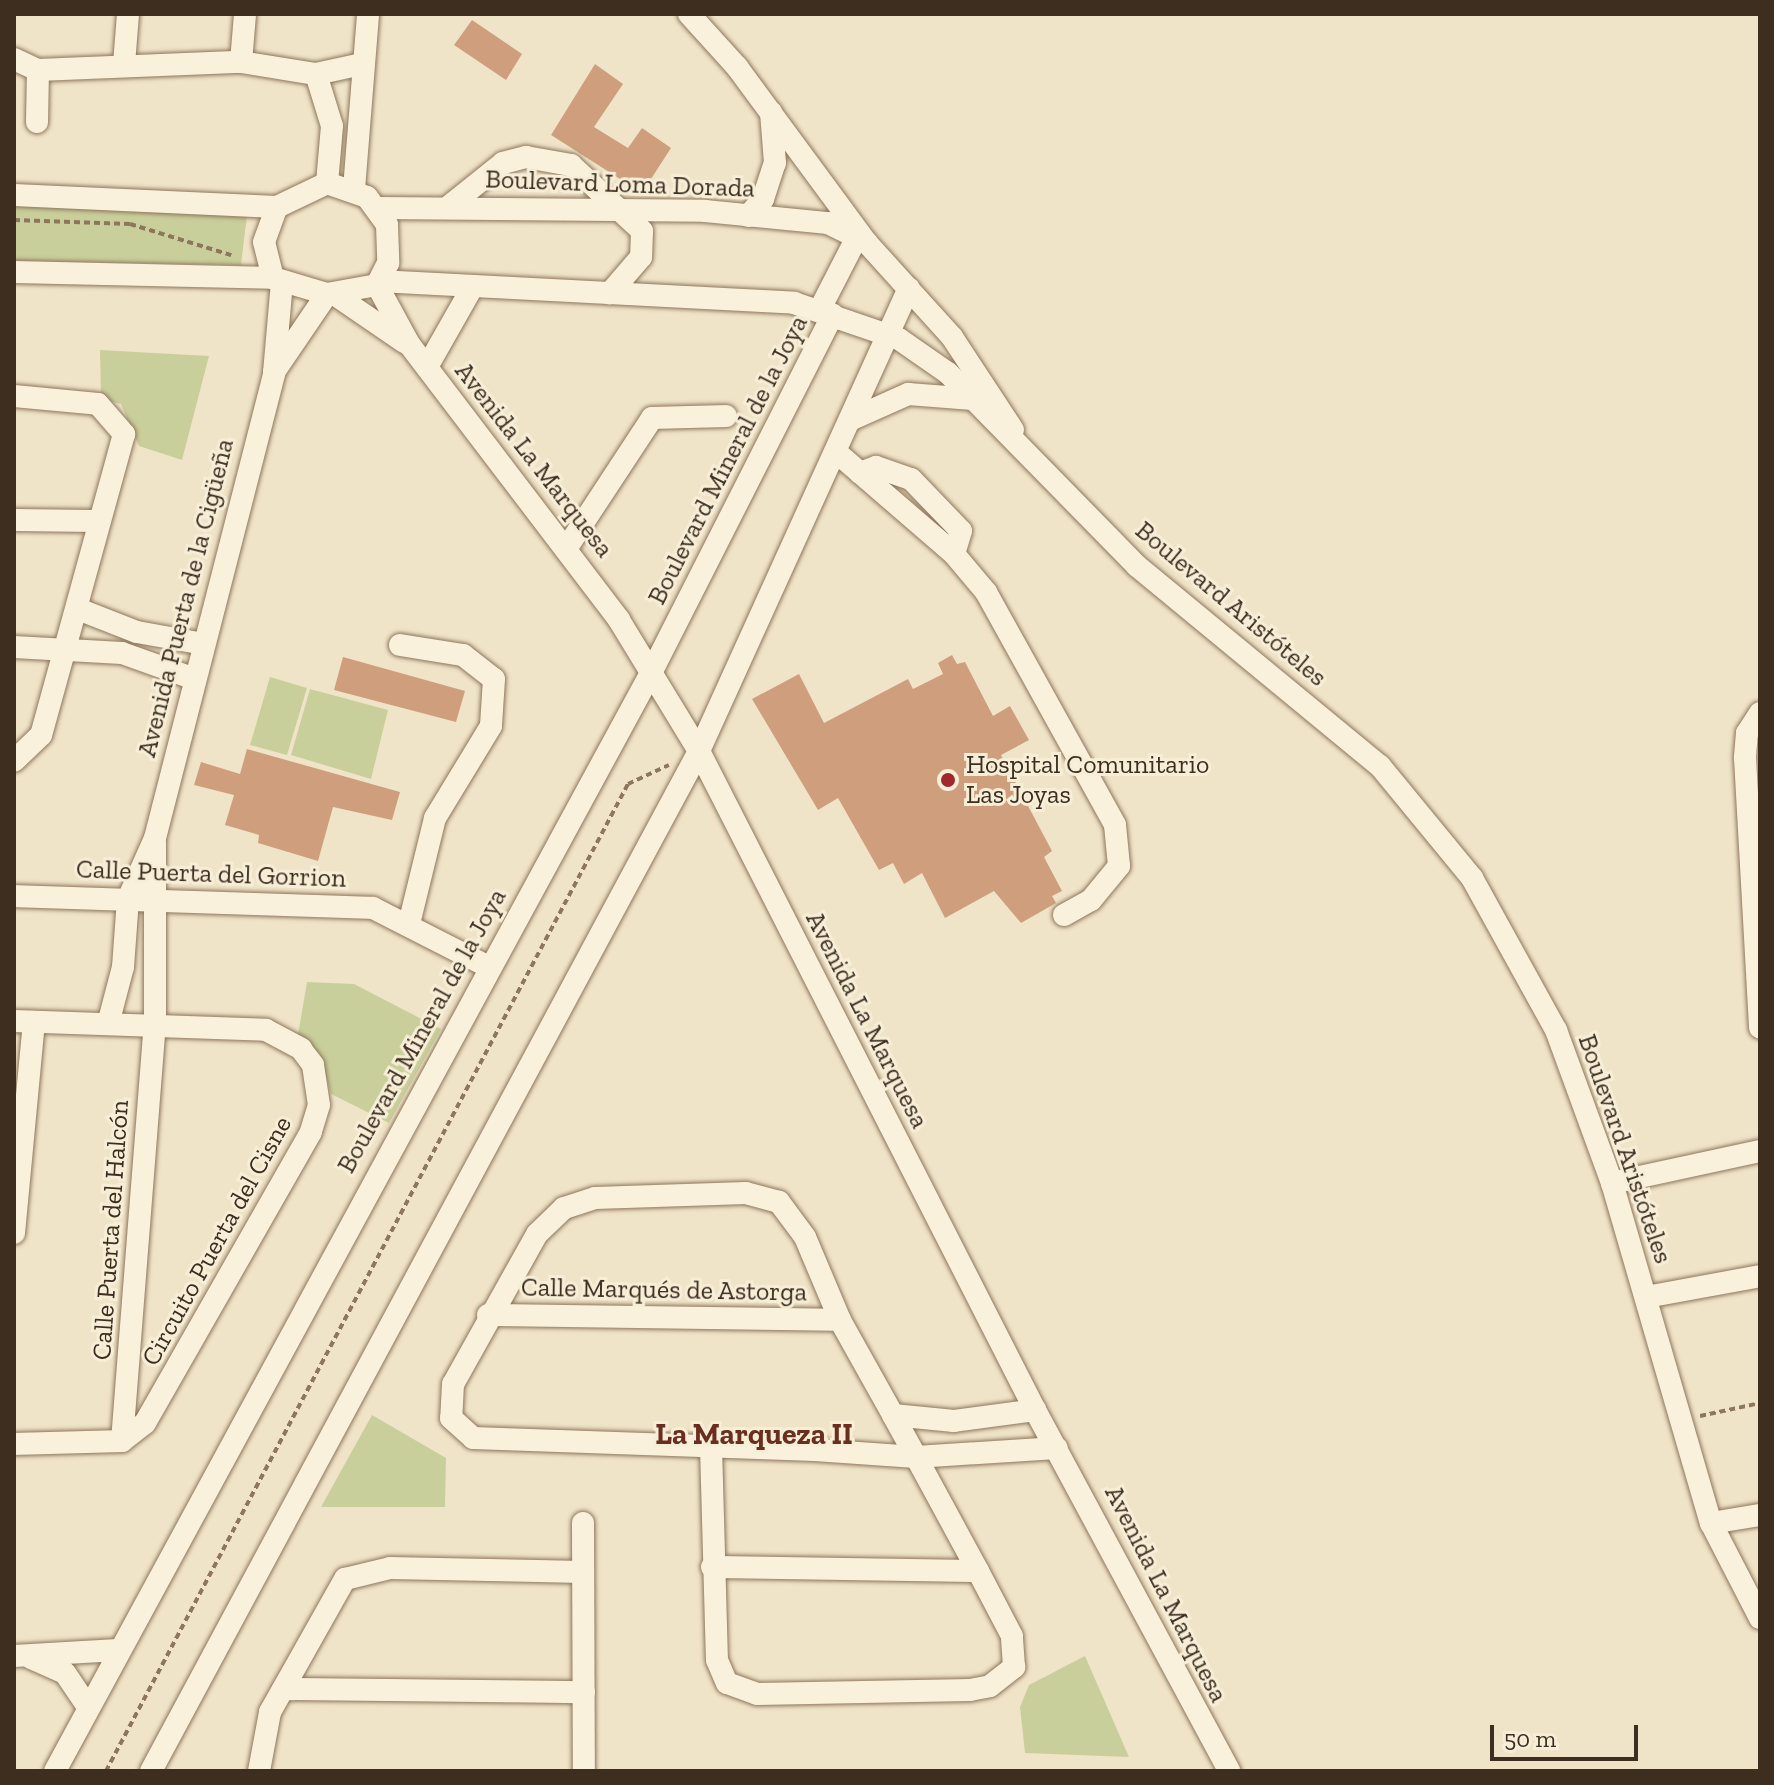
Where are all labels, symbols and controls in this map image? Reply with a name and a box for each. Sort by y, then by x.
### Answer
street label: Boulevard Loma Dorada [485,164,755,204]
street label: Boulevard Mineral de la Joya [641,310,815,610]
street label: Avenida La Marquesa [448,356,620,564]
street label: Avenida Puerta de la Cigüeña [131,436,241,760]
street label: Boulevard Aristóteles [1129,515,1333,693]
place label: Hospital Comunitario Las Joyas [966,749,1209,810]
marker: Hospital Comunitario Las Joyas [937,769,959,791]
street label: Calle Puerta del Gorrion [76,854,346,894]
street label: Boulevard Mineral de la Joya [331,883,513,1179]
street label: Avenida La Marquesa [799,906,935,1134]
street label: Boulevard Aristóteles [1571,1030,1679,1268]
street label: Calle Puerta del Halcón [86,1099,136,1361]
street label: Circuito Puerta del Cisne [135,1111,299,1371]
street label: Calle Marqués de Astorga [520,1272,808,1308]
district label: La Marqueza II [655,1416,853,1452]
street label: Avenida La Marquesa [1098,1480,1234,1708]
scale bar [1494,1709,1642,1759]
text: 50 m [1504,1724,1556,1753]

